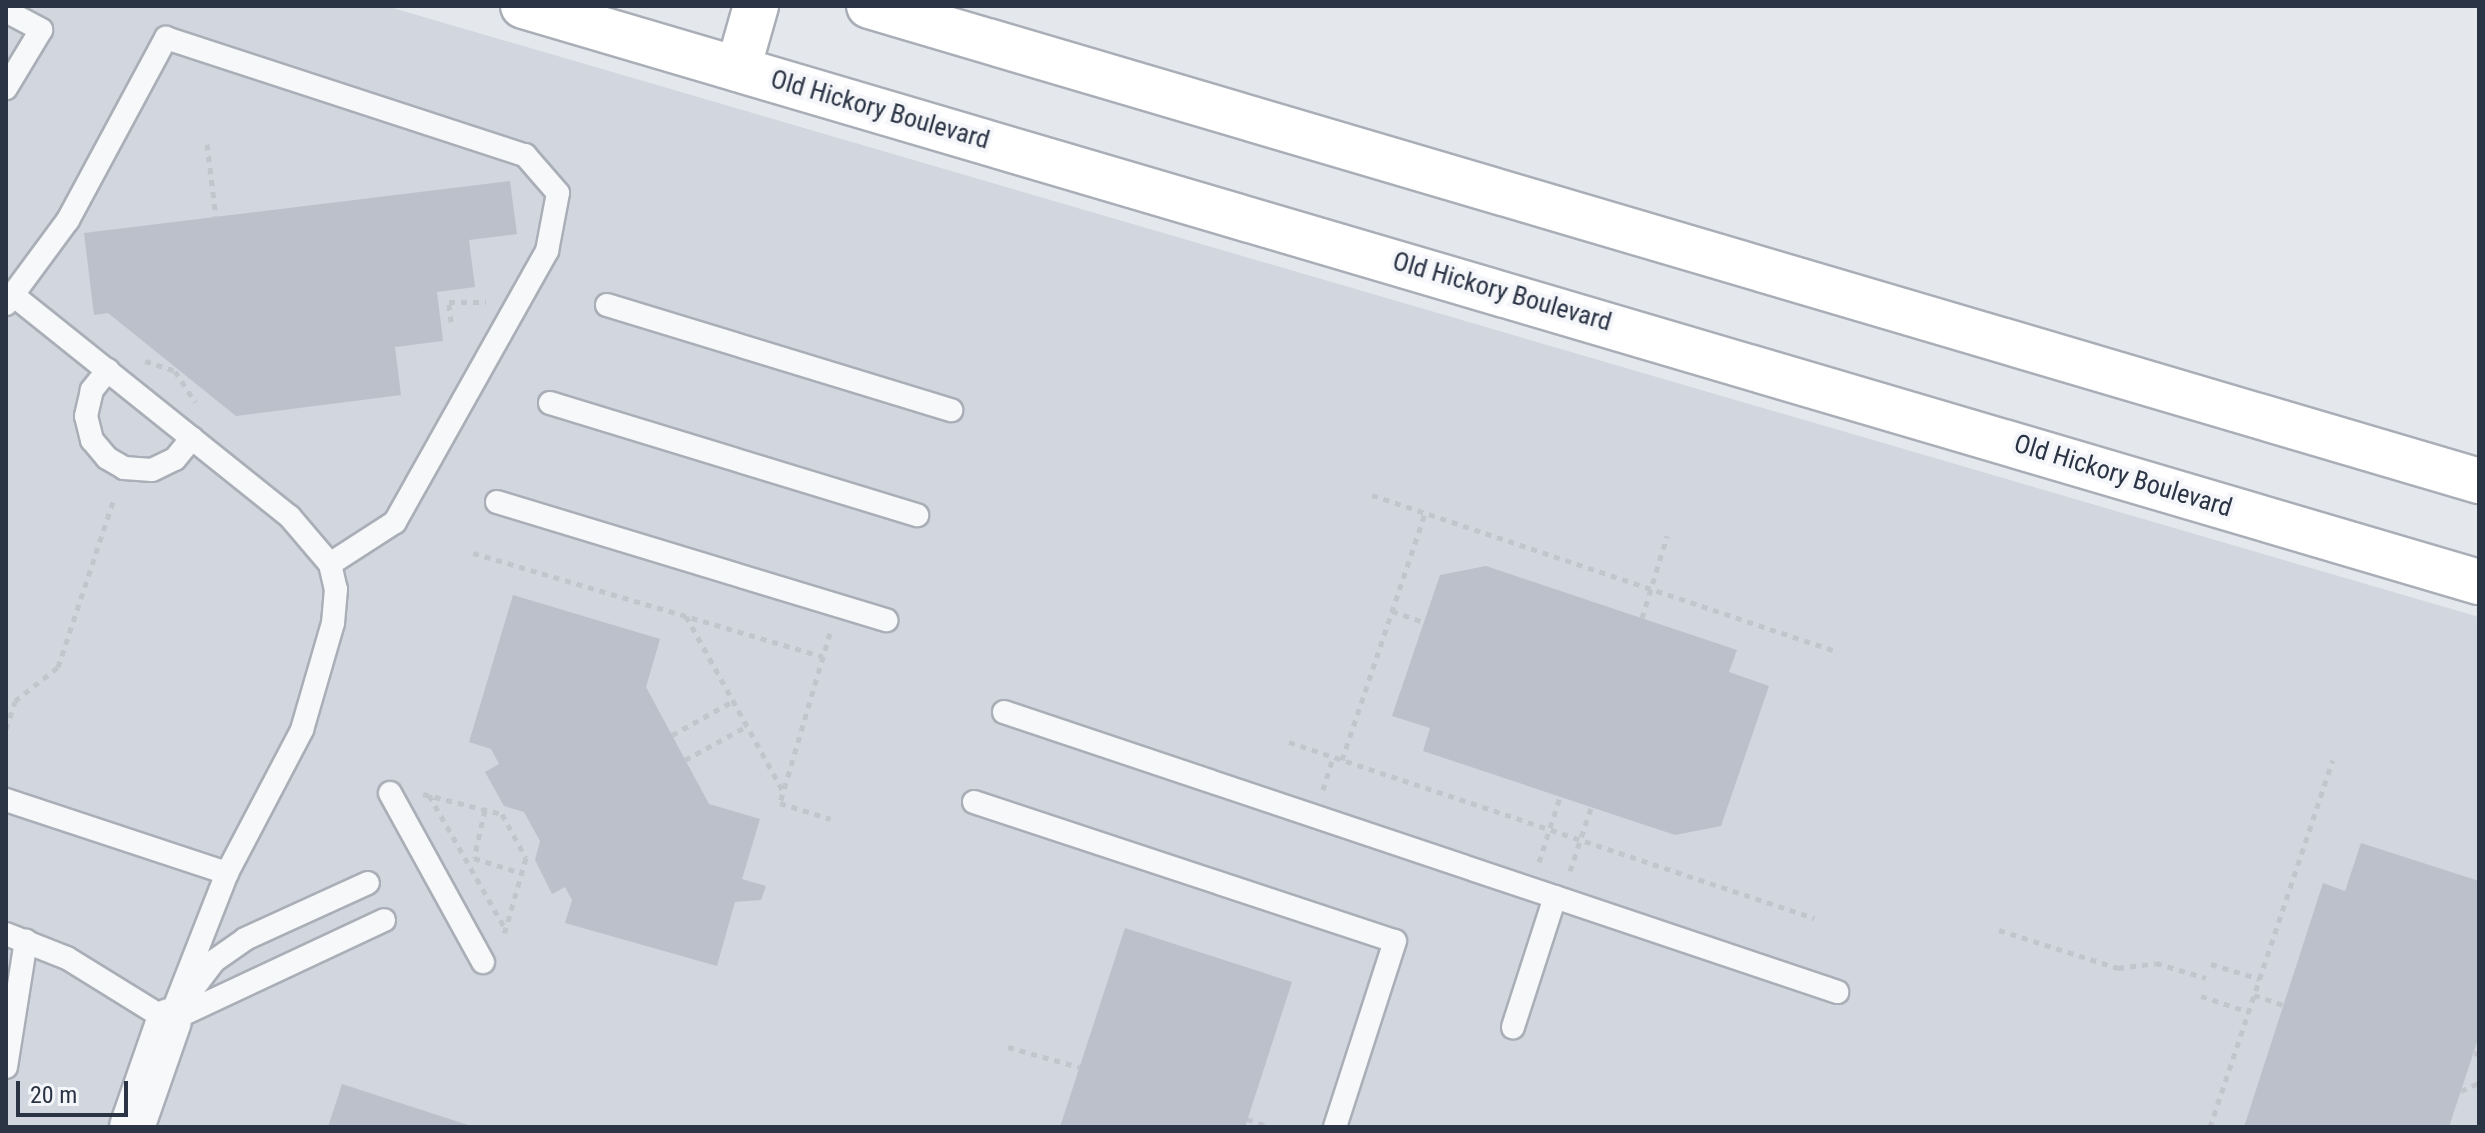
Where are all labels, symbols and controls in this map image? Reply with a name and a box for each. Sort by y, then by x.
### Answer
street label: Old Hickory Boulevard [767,64,993,156]
street label: Old Hickory Boulevard [1389,246,1615,338]
street label: Old Hickory Boulevard [2010,428,2236,524]
scale bar [20,1065,132,1115]
text: 20 m [30,1081,77,1109]

